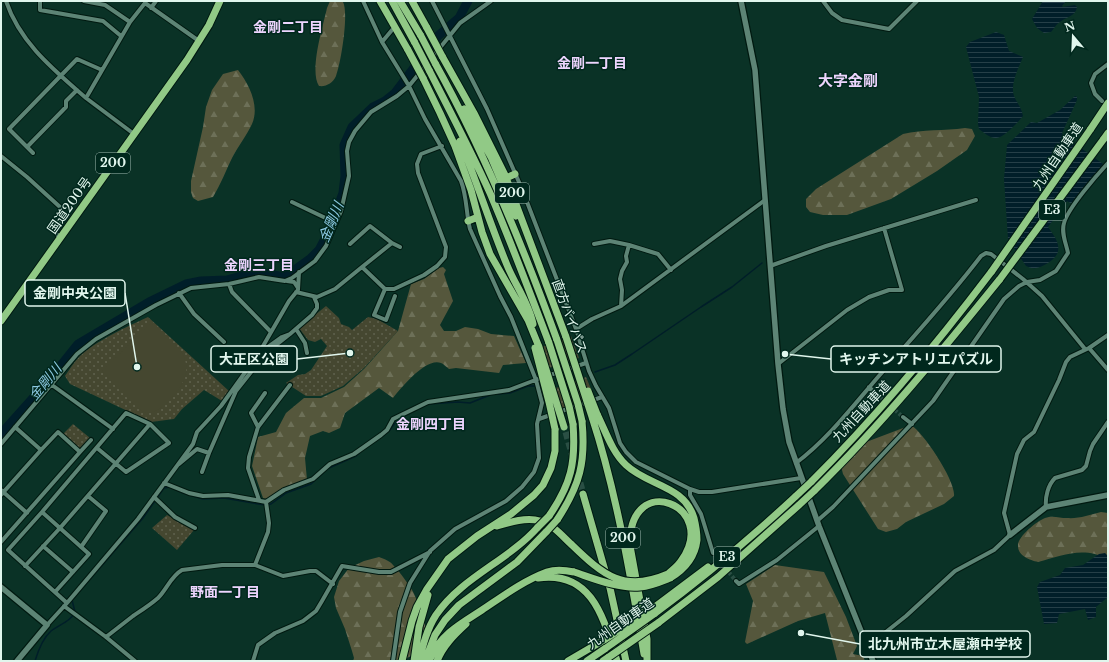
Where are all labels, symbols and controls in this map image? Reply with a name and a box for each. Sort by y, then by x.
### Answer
north arrow [1053,16,1093,56]
district label: 金剛二丁目 [253,18,323,36]
text: N [1063,18,1078,35]
district label: 金剛一丁目 [557,54,627,72]
district label: 大字金剛 [818,71,878,90]
street label: 九州自動車道 [1029,119,1086,193]
road number: 200 [96,153,130,173]
street label: 国道200号 [44,174,95,237]
road number: 200 [495,183,529,203]
water label: 金剛川 [315,197,348,245]
road number: E3 [1039,200,1065,220]
district label: 金剛三丁目 [224,256,294,274]
street label: 直方バイパス [548,277,591,356]
callout: 金剛中央公園 [25,280,125,306]
text: 金剛中央公園 [33,284,117,302]
callout: 大正区公園 [211,346,297,372]
callout: キッチンアトリエパズル [831,346,1001,372]
text: 大正区公園 [219,350,289,368]
text: キッチンアトリエパズル [839,350,993,368]
water label: 金剛川 [25,359,67,404]
street label: 九州自動車道 [829,377,894,446]
district label: 金剛四丁目 [396,415,466,433]
road number: 200 [606,528,640,548]
road number: E3 [714,547,740,567]
district label: 野面一丁目 [190,583,260,601]
street label: 九州自動車道 [583,594,657,653]
callout: 北九州市立木屋瀬中学校 [860,631,1030,657]
text: 北九州市立木屋瀬中学校 [868,635,1022,653]

